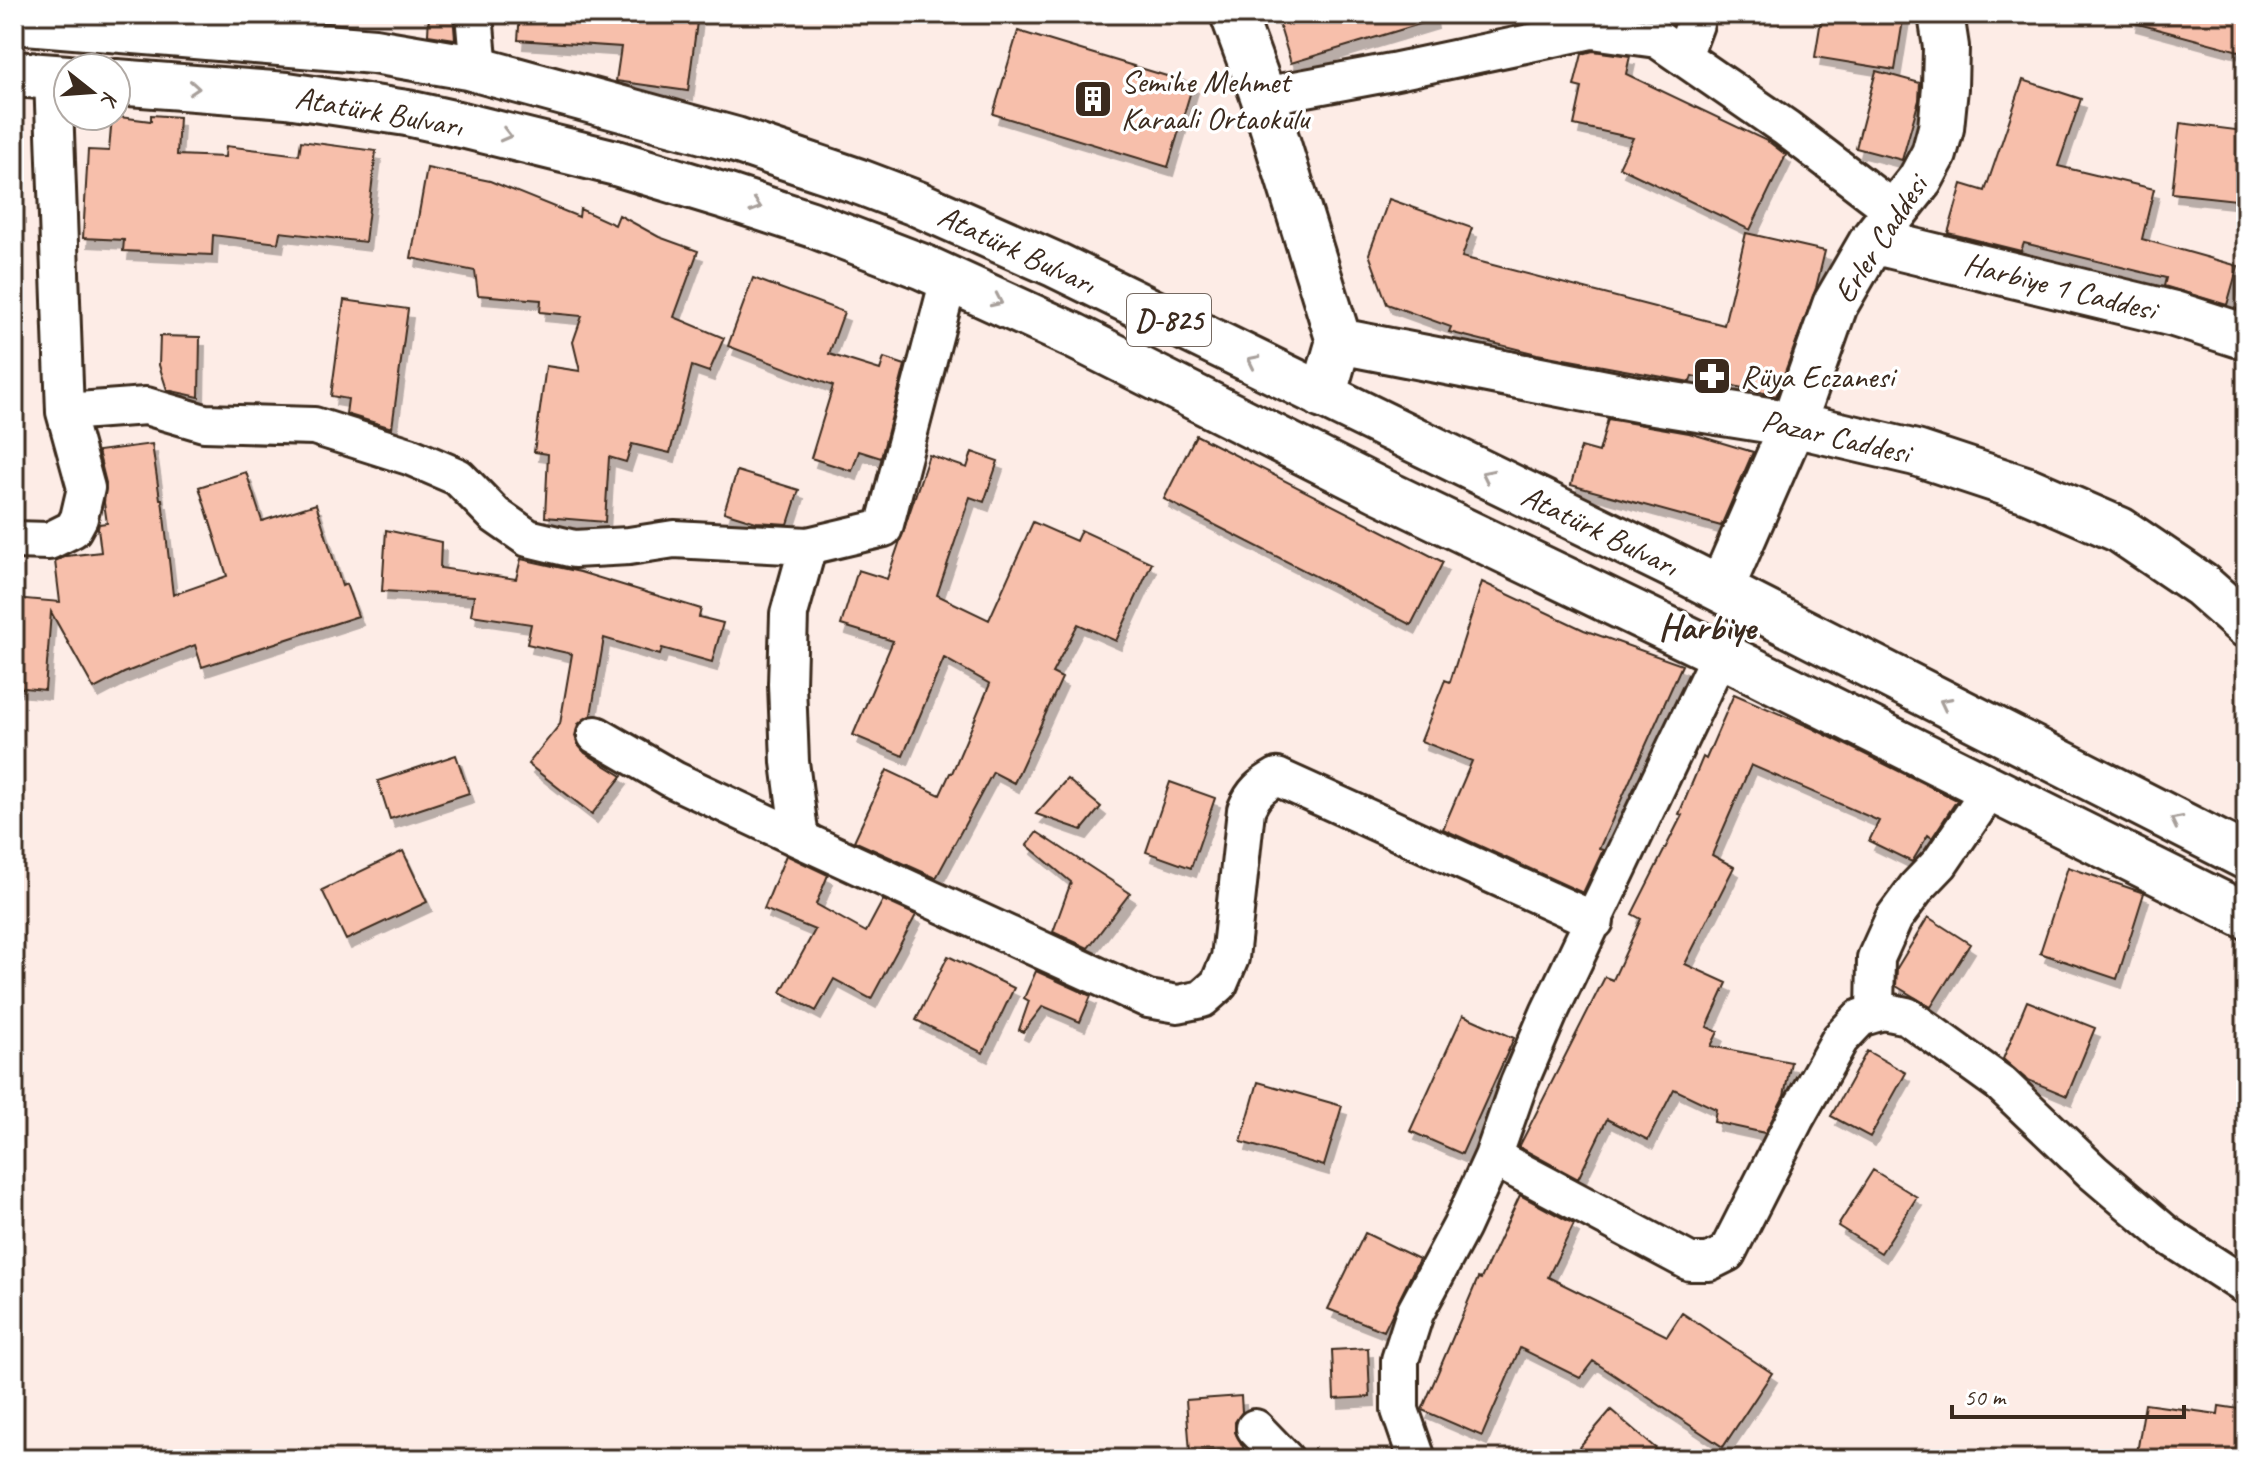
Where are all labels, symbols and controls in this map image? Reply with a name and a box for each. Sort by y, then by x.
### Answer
north arrow [52,52,132,132]
place label: Semihe Mehmet Karaali Ortaokulu [1121,61,1311,139]
street label: Atatürk Bulvarı [292,77,468,147]
building icon: Semihe Mehmet Karaali Ortaokulu [1072,78,1114,120]
one-way arrow [188,79,201,96]
text: K [94,88,125,112]
one-way arrow [498,126,512,143]
street label: Erler Caddesi [1824,164,1939,311]
street label: Atatürk Bulvarı [932,195,1104,305]
one-way arrow [748,197,762,213]
street label: Harbiye 1 Caddesi [1960,243,2164,331]
one-way arrow [989,291,1004,307]
road number: D-825 [1127,294,1211,346]
pharmacy icon: Rüya Eczanesi [1691,355,1733,397]
one-way arrow [1246,356,1261,371]
place label: Rüya Eczanesi [1740,356,1898,397]
street label: Pazar Caddesi [1758,400,1918,474]
one-way arrow [1480,469,1495,485]
street label: Atatürk Bulvarı [1515,475,1686,587]
district label: Harbiye [1658,604,1758,650]
one-way arrow [1938,698,1953,713]
one-way arrow [2170,816,2185,831]
scale bar [1952,1369,2184,1419]
text: 50 m [1964,1382,2007,1412]

